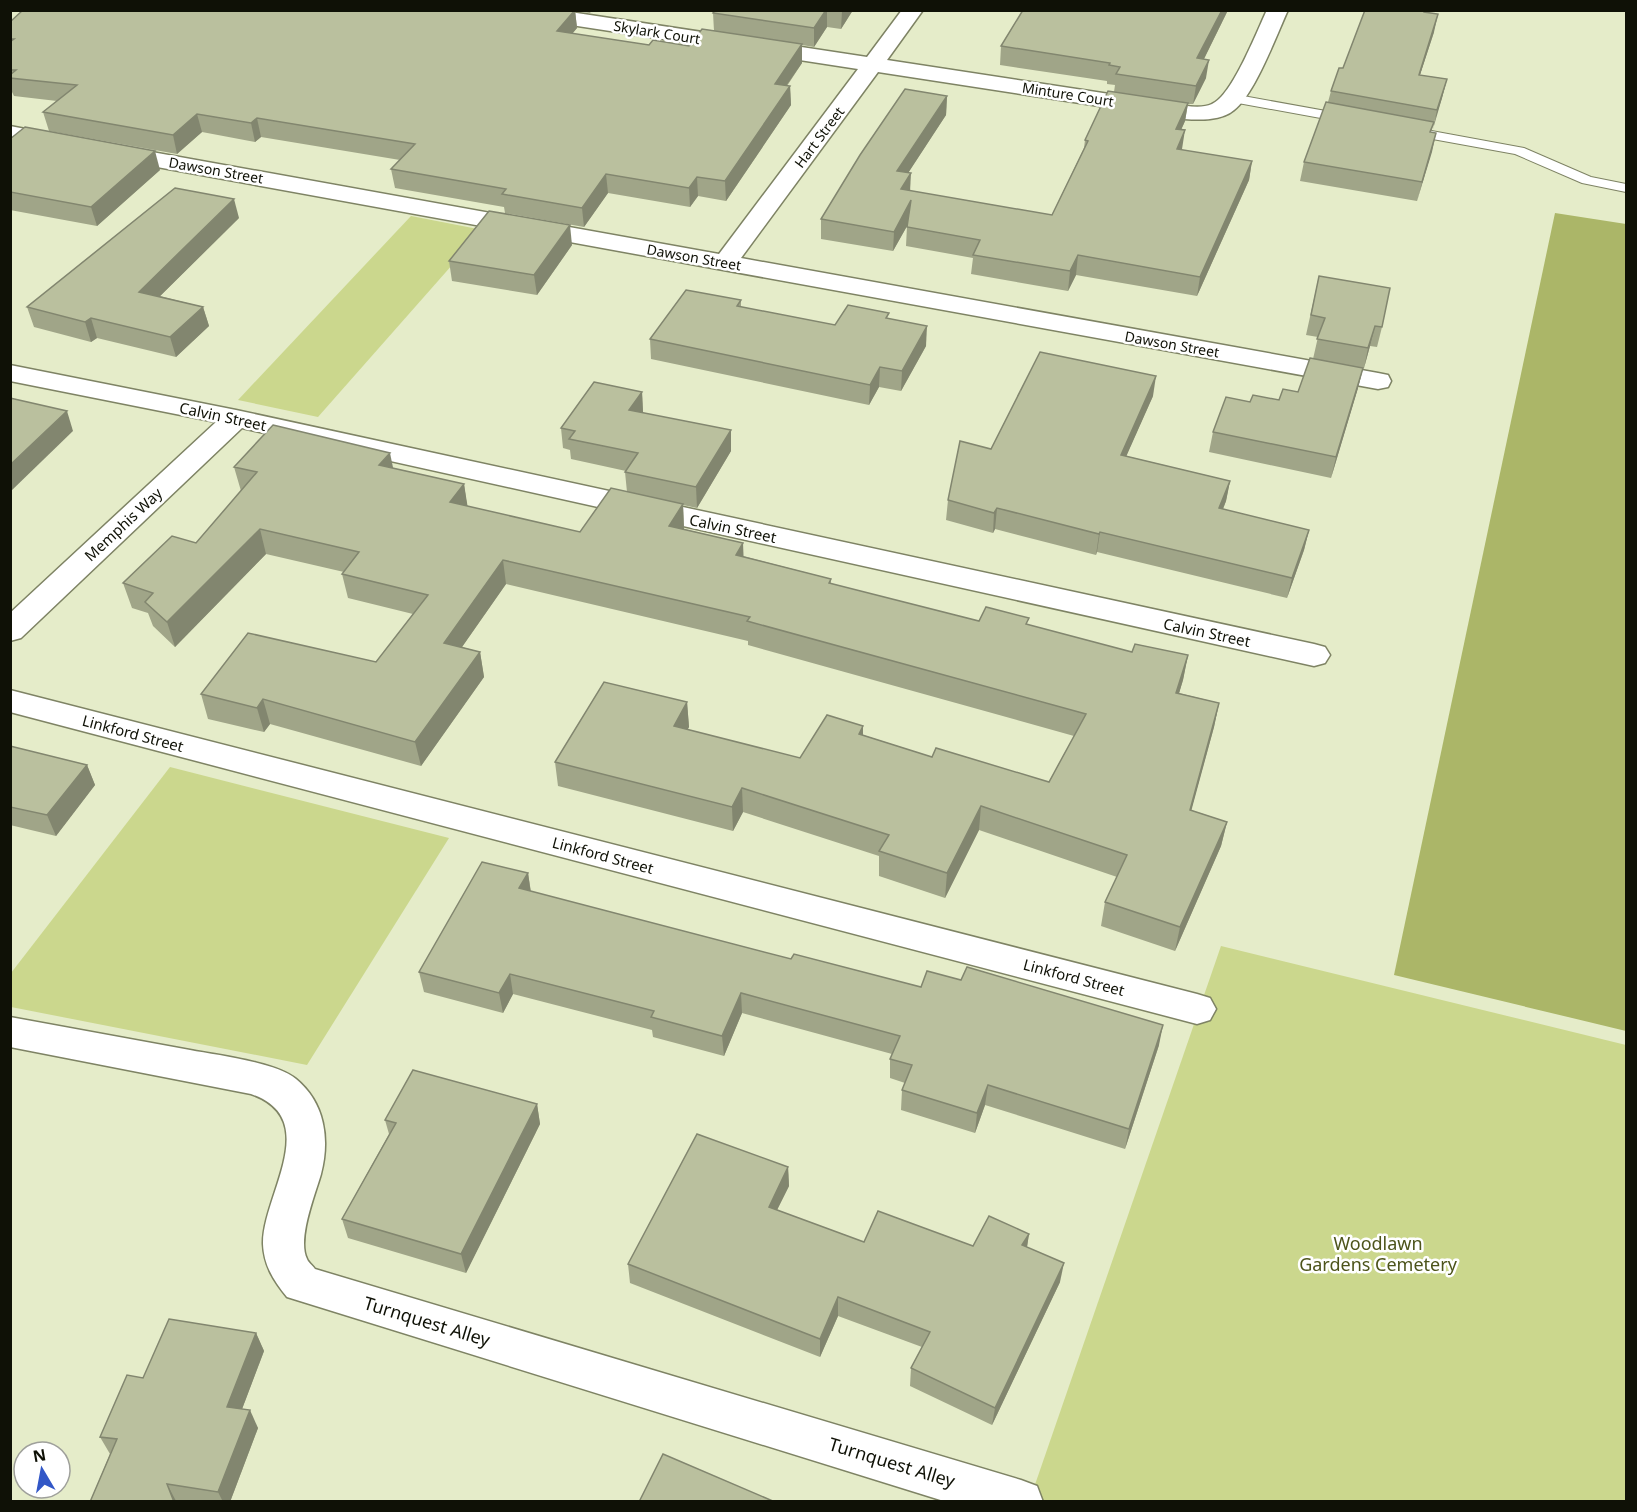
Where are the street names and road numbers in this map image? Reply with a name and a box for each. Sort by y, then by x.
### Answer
street label: Skylark Court [612,16,702,48]
street label: Minture Court [1021,77,1115,111]
street label: Hart Street [790,103,848,171]
street label: Dawson Street [167,152,265,188]
street label: Dawson Street [645,239,743,275]
street label: Dawson Street [1123,326,1221,362]
street label: Calvin Street [178,397,269,435]
street label: Memphis Way [80,483,166,565]
street label: Calvin Street [688,509,779,547]
street label: Calvin Street [1162,613,1253,651]
street label: Linkford Street [80,710,186,756]
street label: Linkford Street [550,832,656,878]
street label: Linkford Street [1021,954,1127,1000]
street label: Turnquest Alley [361,1290,494,1352]
street label: Turnquest Alley [826,1431,959,1493]

